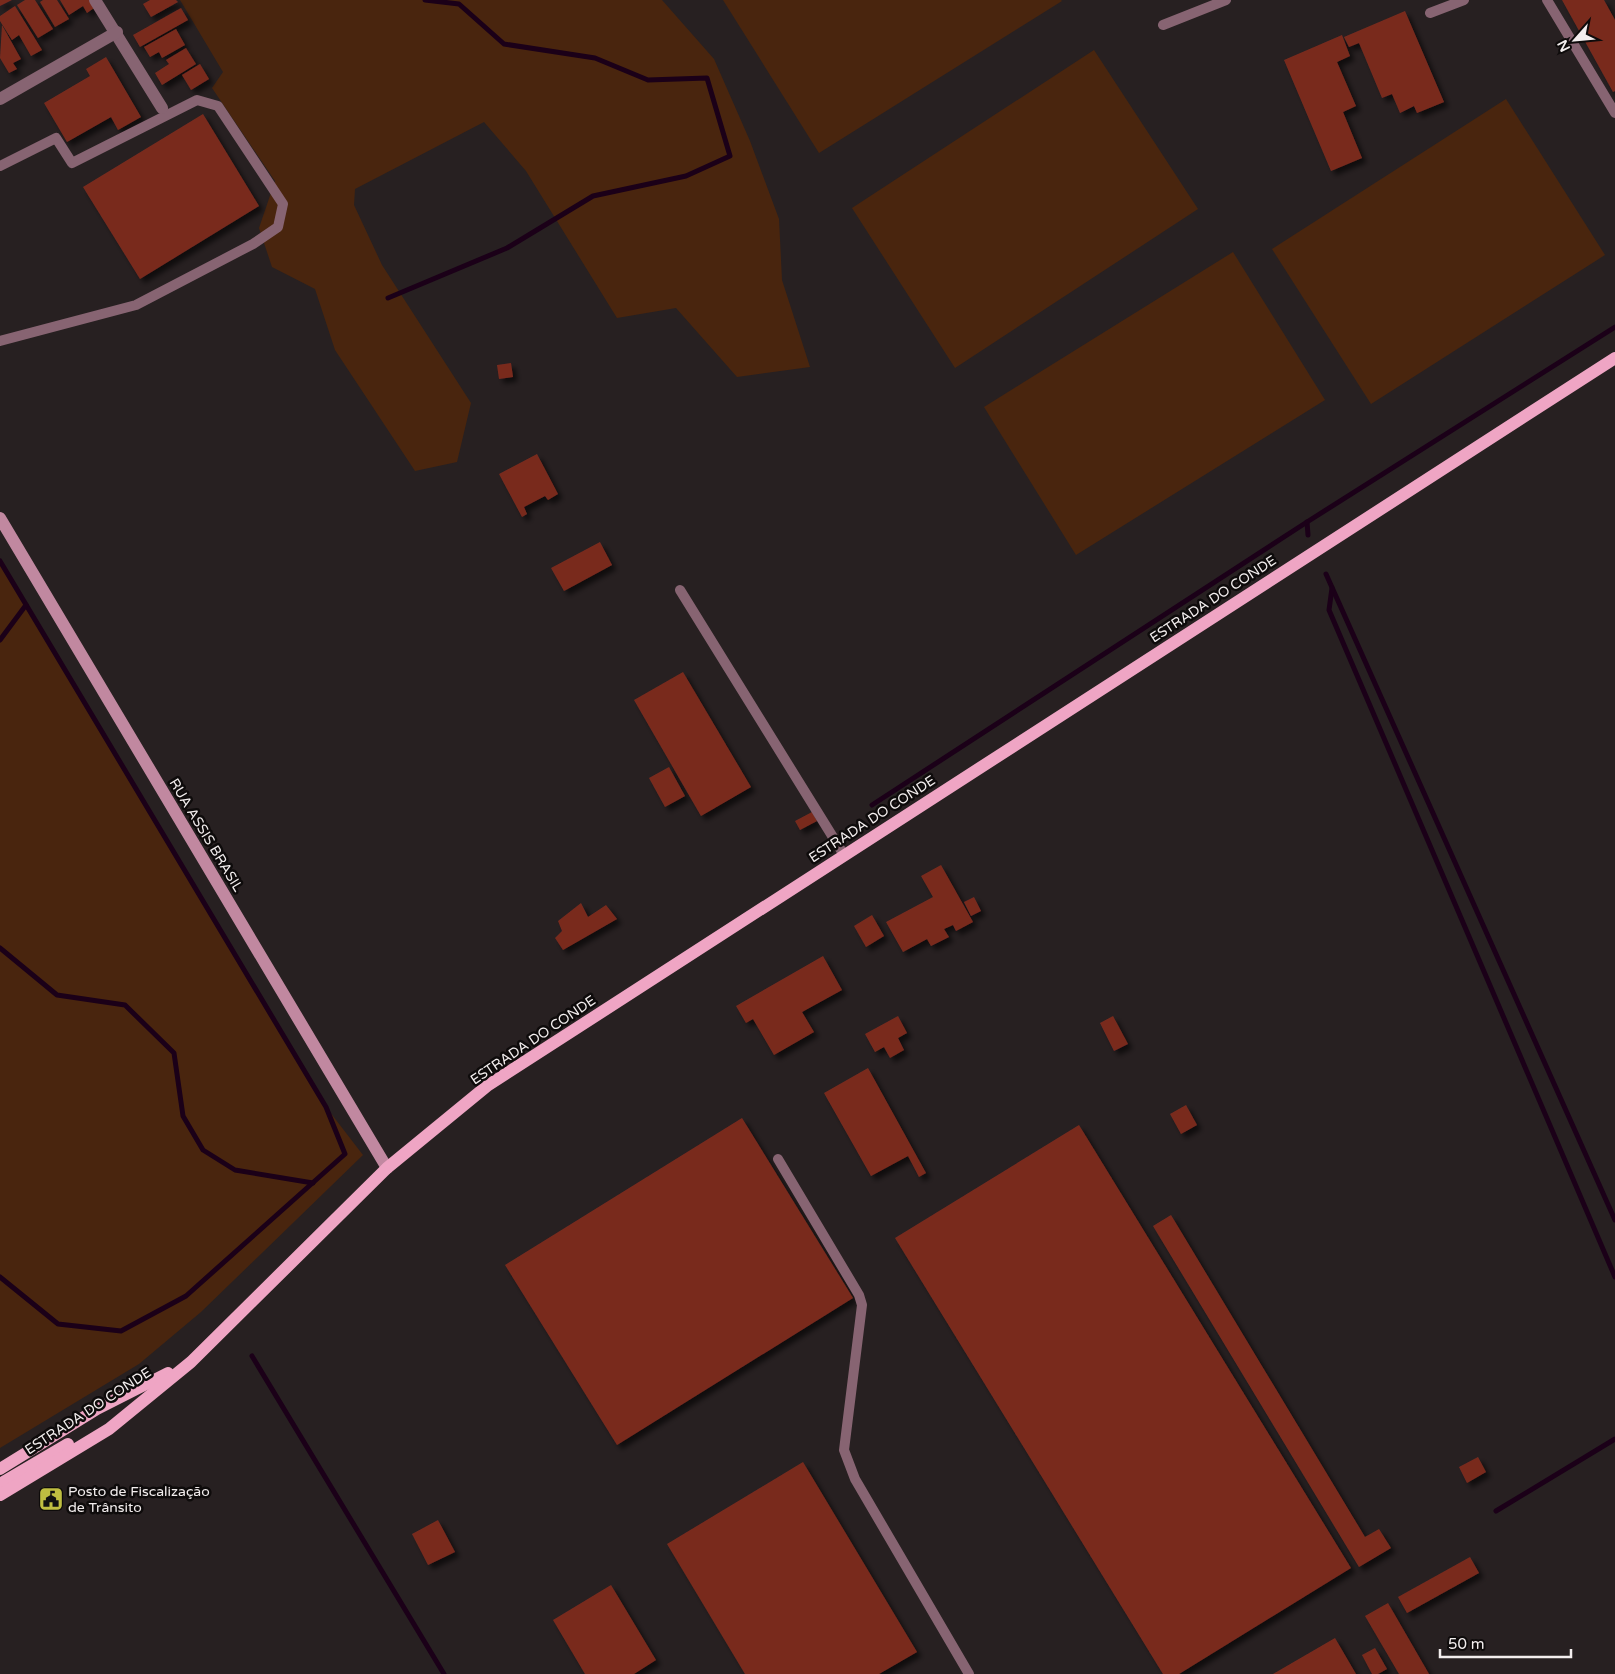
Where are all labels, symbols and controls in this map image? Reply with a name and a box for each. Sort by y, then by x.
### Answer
north arrow [1550,15,1600,65]
text: N [1554,37,1574,55]
street label: ESTRADA DO CONDE [1147,552,1279,646]
street label: ESTRADA DO CONDE [806,772,938,866]
street label: RUA ASSIS BRASIL [165,775,247,895]
street label: ESTRADA DO CONDE [467,992,599,1088]
street label: ESTRADA DO CONDE [22,1364,154,1458]
place label: Posto de Fiscalização de Trânsito [68,1483,210,1516]
public building icon: Posto de Fiscalização de Trânsito [38,1486,64,1512]
scale bar [1440,1626,1571,1658]
text: 50 m [1448,1635,1485,1653]

